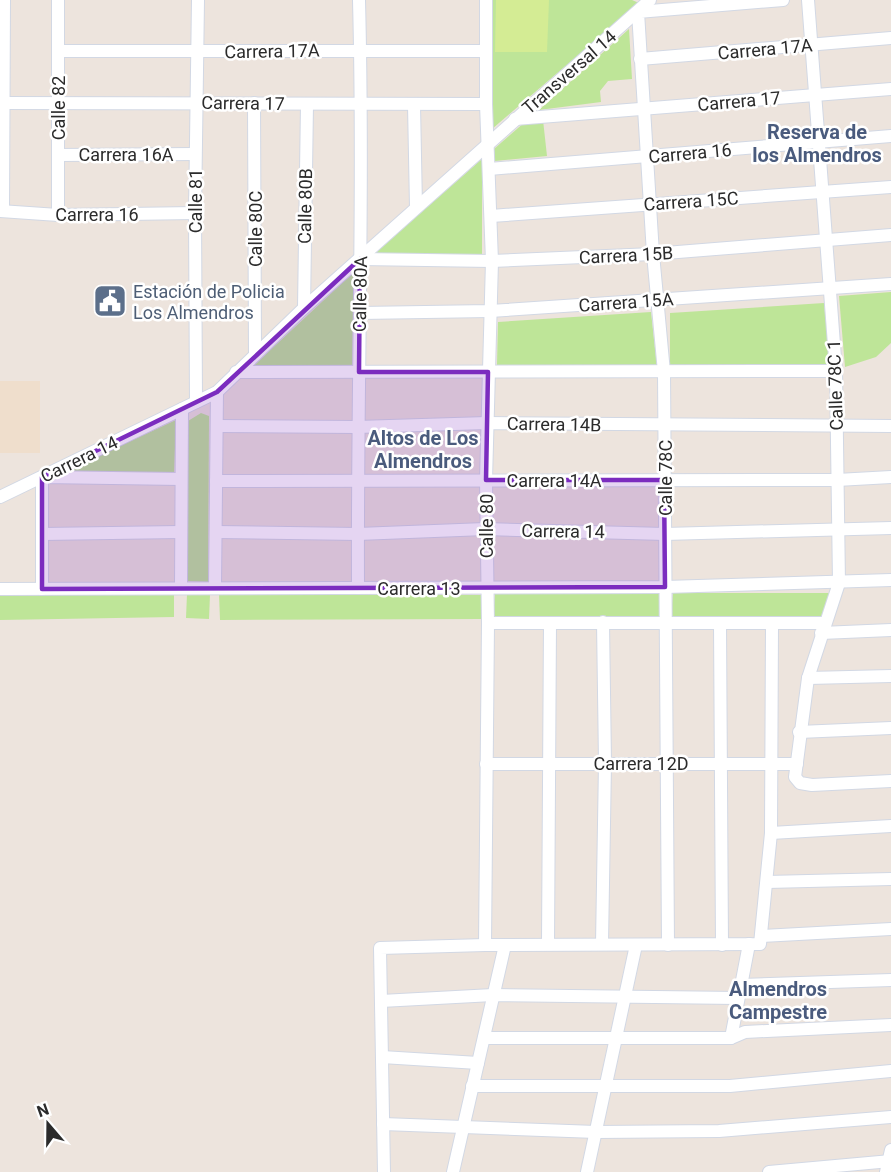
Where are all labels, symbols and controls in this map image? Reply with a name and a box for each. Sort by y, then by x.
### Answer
street label: Transversal 14 [518,26,620,118]
street label: Carrera 17A [717,34,814,64]
street label: Carrera 17A [224,40,320,62]
street label: Calle 82 [48,76,69,140]
street label: Carrera 17 [697,87,781,115]
street label: Carrera 17 [201,92,285,114]
district label: Reserva de los Almendros [752,120,882,167]
street label: Carrera 16 [648,139,732,167]
street label: Carrera 16A [78,144,174,165]
street label: Calle 80B [294,168,316,244]
street label: Calle 81 [185,169,206,233]
street label: Carrera 15C [643,187,739,215]
street label: Calle 80C [245,191,266,267]
street label: Carrera 16 [55,204,139,225]
street label: Carrera 15B [578,242,674,268]
street label: Calle 80A [349,255,371,332]
place label: Estación de Policia Los Almendros [133,281,285,323]
public building icon: Estación de Policia Los Almendros [92,283,128,319]
street label: Carrera 15A [578,288,674,316]
street label: Calle 78C 1 [823,339,847,431]
street label: Carrera 14B [507,413,601,435]
district label: Altos de Los Almendros [367,426,479,473]
street label: Carrera 14 [37,431,121,487]
street label: Calle 78C [655,440,676,516]
street label: Carrera 14A [506,470,602,491]
street label: Calle 80 [476,494,497,558]
street label: Carrera 14 [521,520,605,542]
street label: Carrera 13 [377,578,461,599]
street label: Carrera 12D [593,753,689,774]
district label: Almendros Campestre [729,977,827,1024]
north arrow [18,1094,78,1154]
text: N [34,1100,52,1121]

